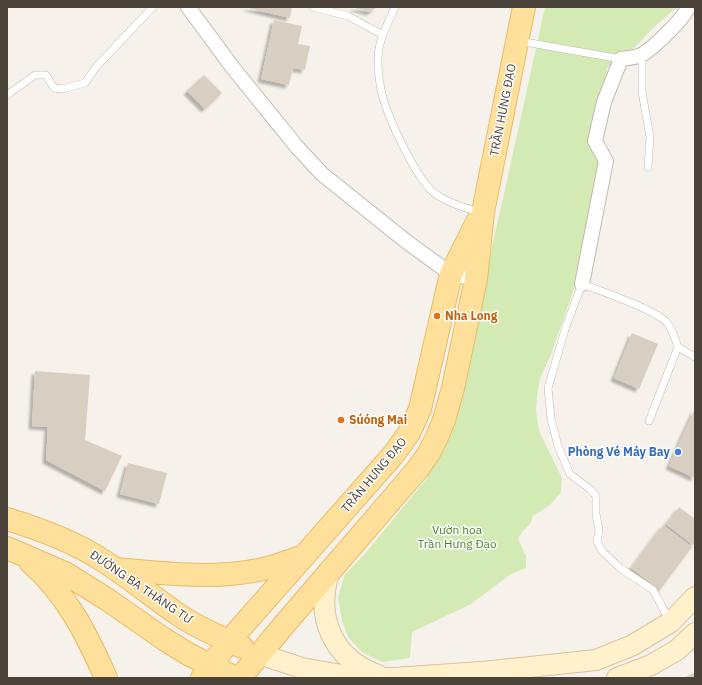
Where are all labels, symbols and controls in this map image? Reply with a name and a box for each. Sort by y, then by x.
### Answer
street label: TRẦN HƯNG ĐẠO [485,62,519,157]
place label: Nha Long [445,308,498,323]
marker: Nha Long [432,311,442,321]
place label: Súóng Mai [349,412,407,427]
marker: Súóng Mai [336,415,346,425]
street label: TRẦN HƯNG ĐẠO [337,433,410,515]
place label: Phòng Vé Máy Bay [568,444,671,459]
marker: Phòng Vé Máy Bay [673,447,683,457]
park label: Vườn hoa Trần Hưng Đạo [417,522,497,551]
street label: ĐƯỜNG BA THÁNG TƯ [87,547,196,627]

